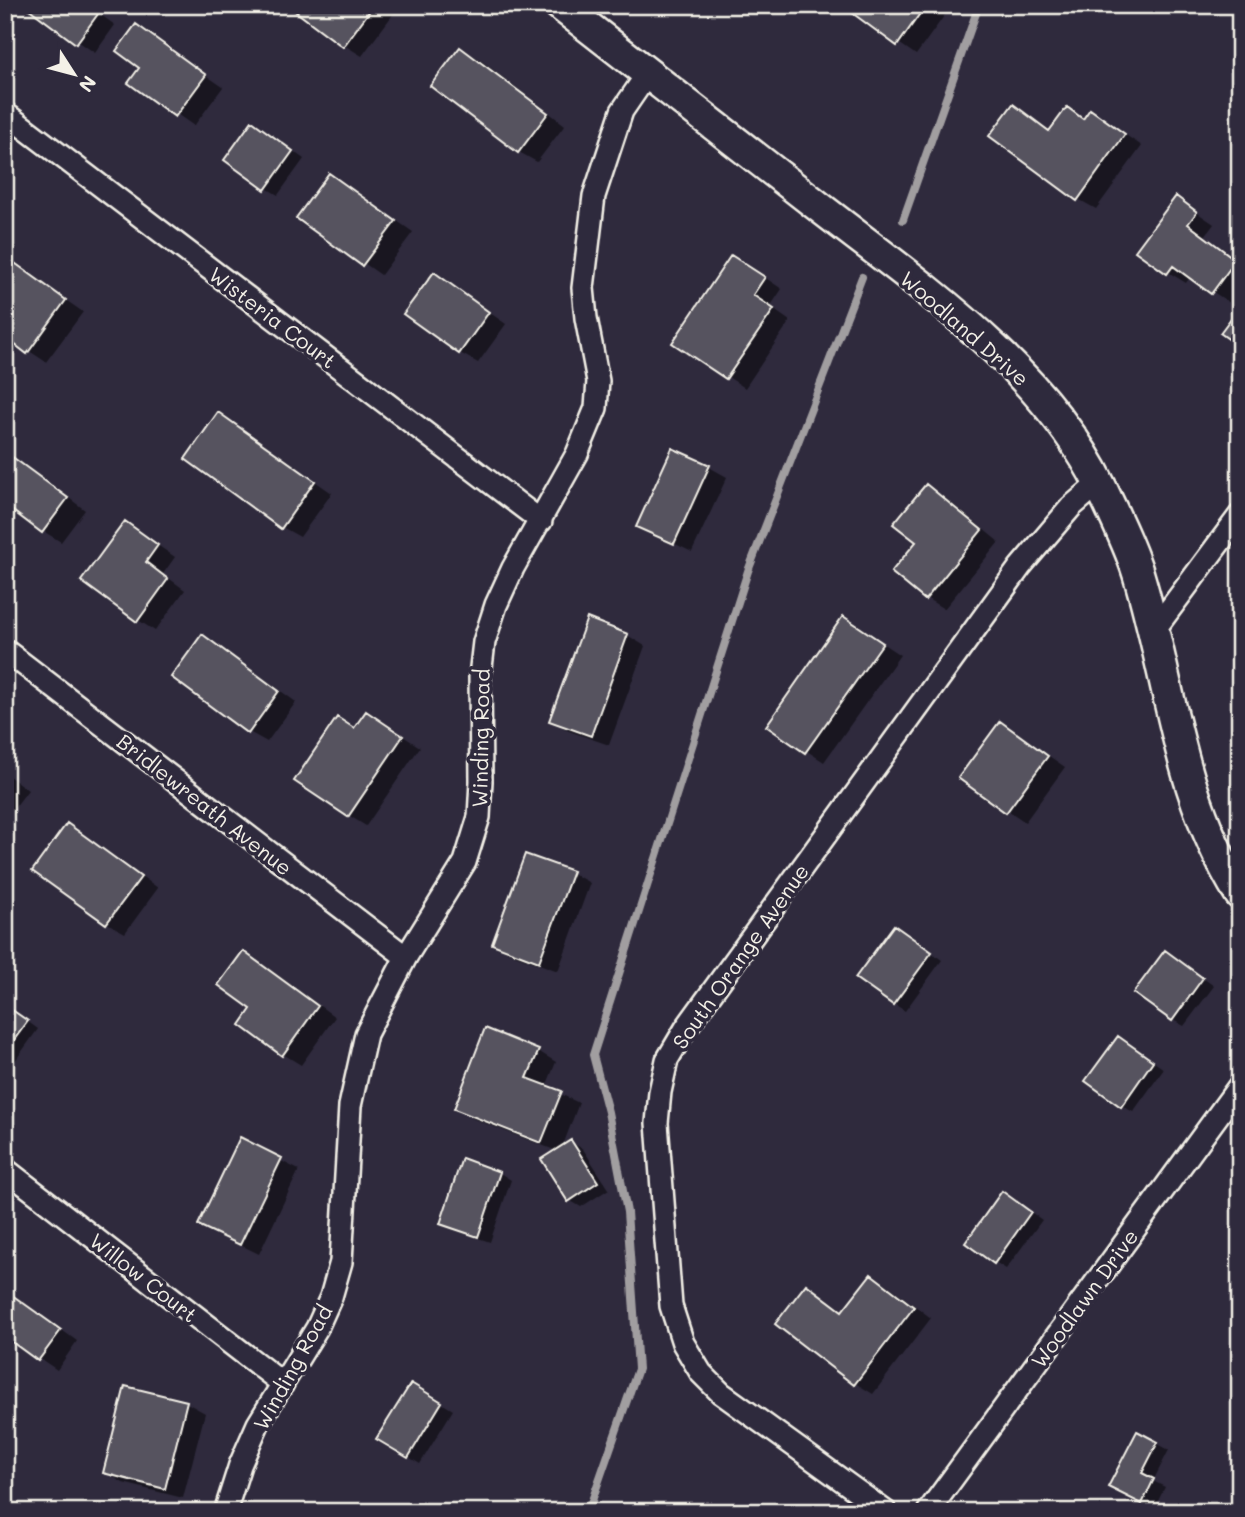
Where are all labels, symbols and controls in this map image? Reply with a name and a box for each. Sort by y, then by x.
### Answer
north arrow [38,38,108,108]
text: N [74,71,103,97]
street label: Wisteria Court [204,260,342,374]
street label: Woodland Drive [895,265,1035,391]
street label: Winding Road [465,668,495,808]
street label: Bridlewreath Avenue [112,727,298,881]
street label: South Orange Avenue [666,858,814,1054]
street label: Woodlawn Drive [1025,1223,1143,1373]
street label: Willow Court [85,1226,203,1328]
street label: Winding Road [246,1300,338,1434]

